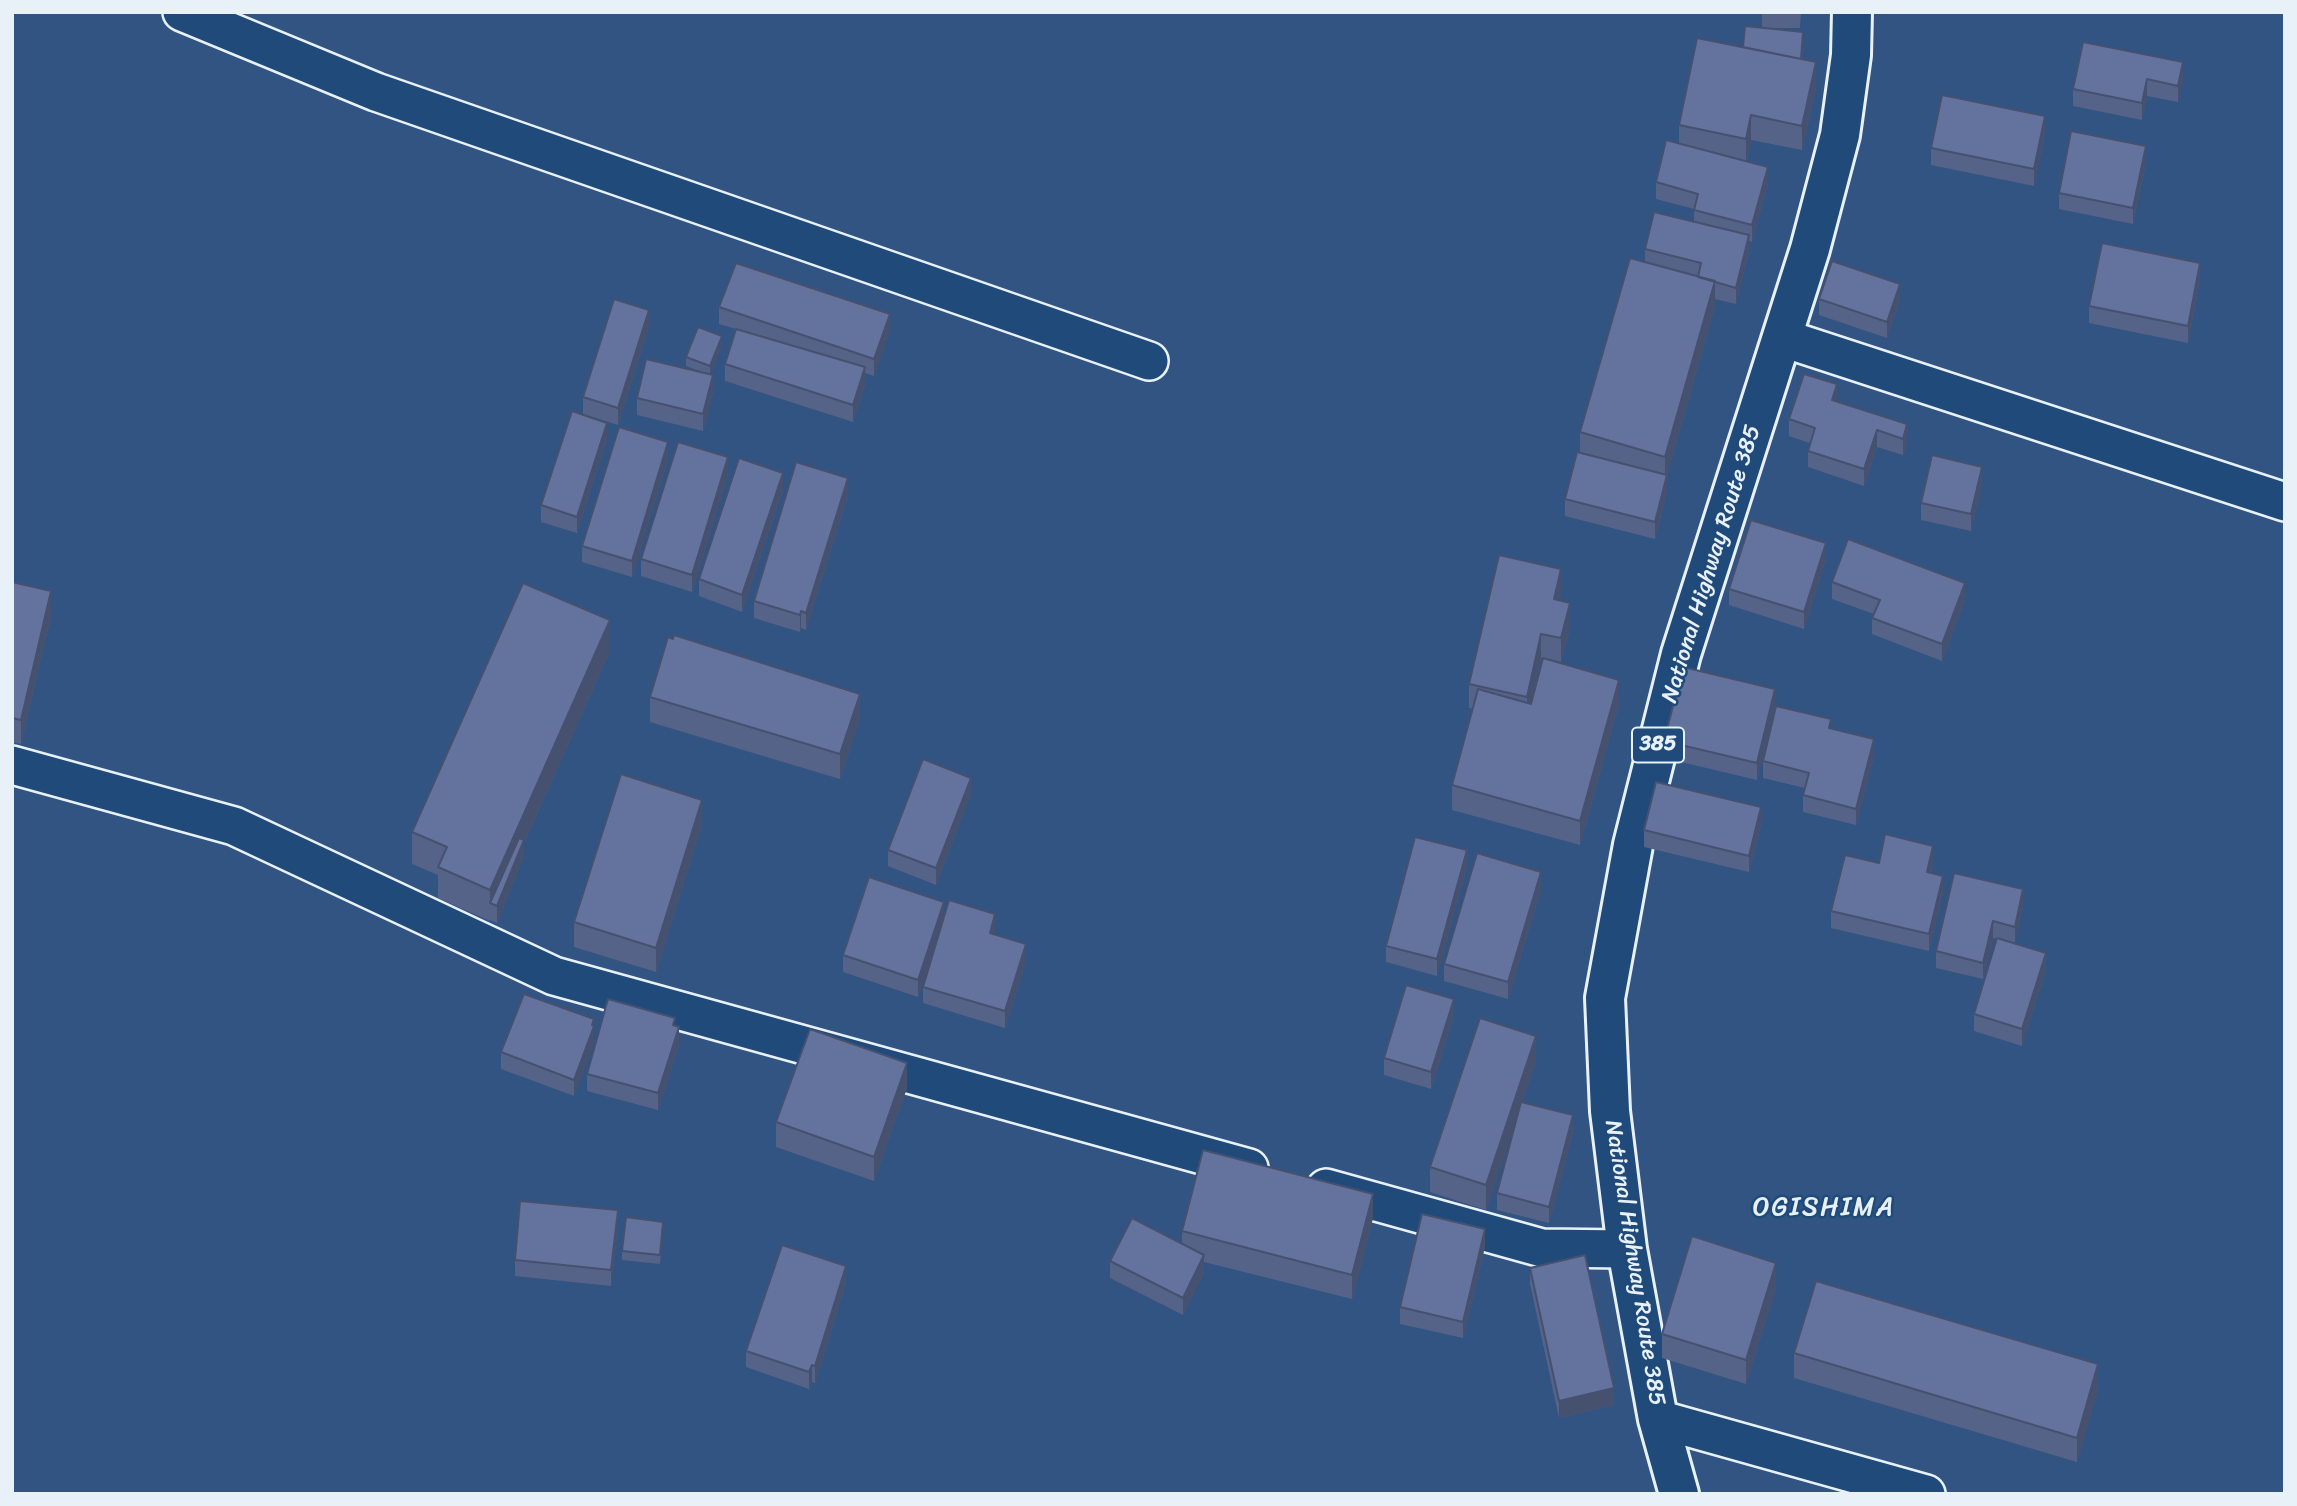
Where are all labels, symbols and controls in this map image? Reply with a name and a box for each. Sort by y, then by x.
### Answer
street label: National Highway Route 385 [1657,422,1767,706]
road number: 385 [1632,728,1684,762]
street label: National Highway Route 385 [1598,1118,1670,1408]
district label: OGISHIMA [1756,1192,1892,1224]

